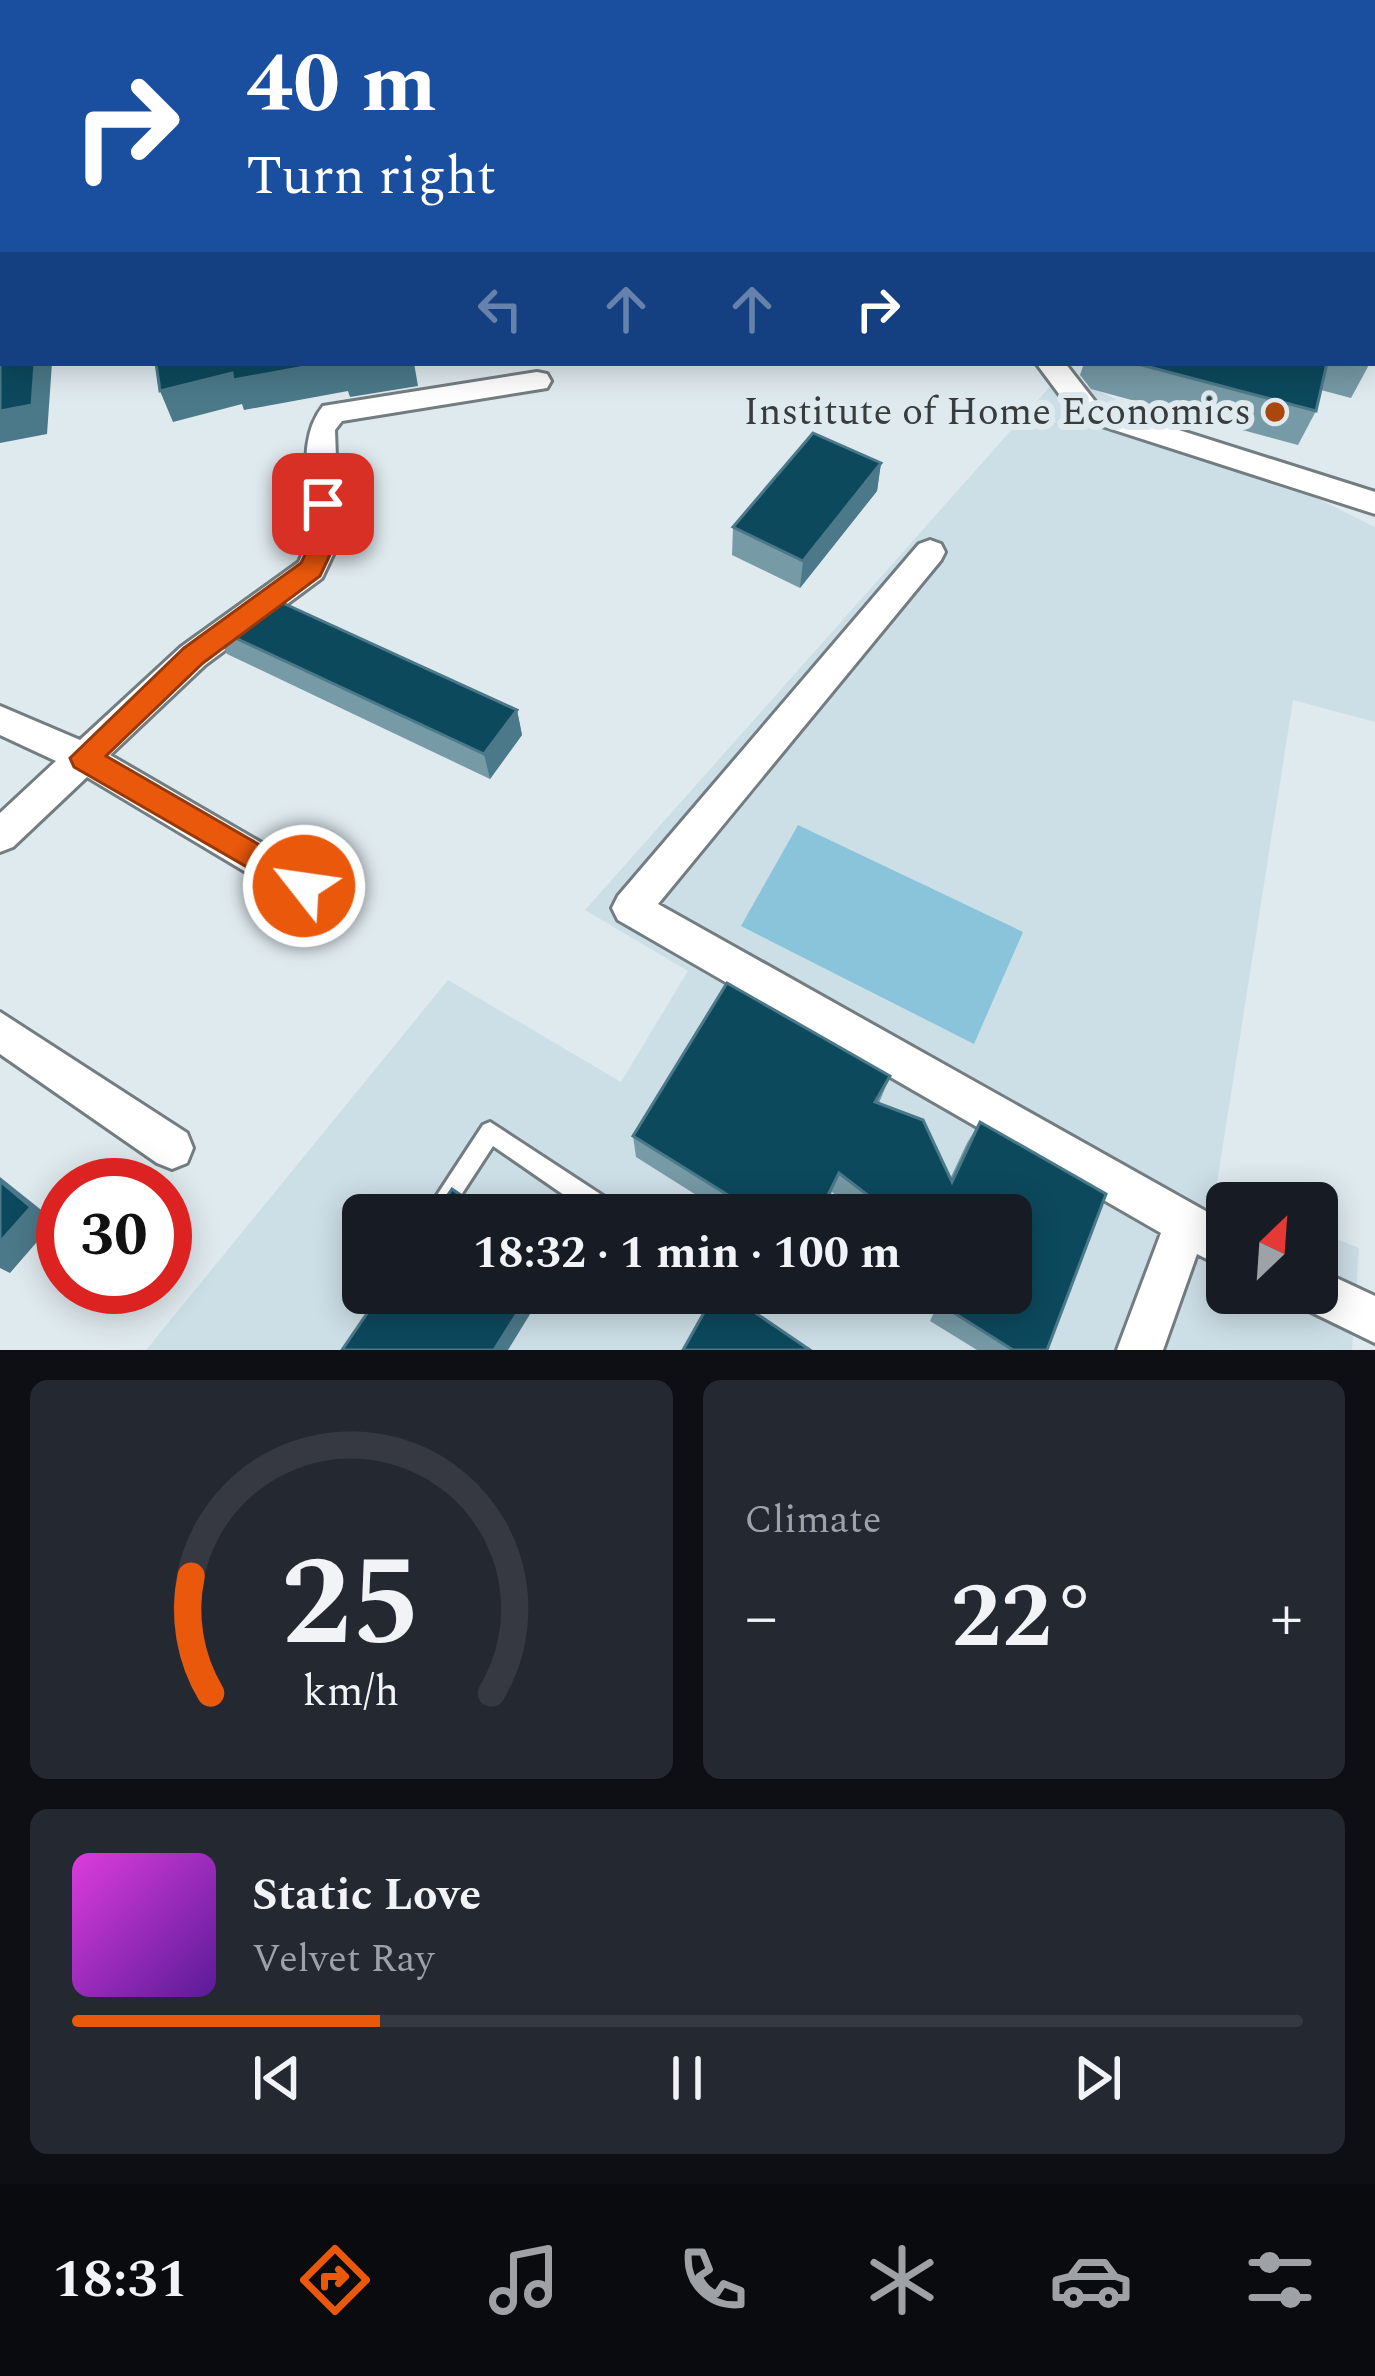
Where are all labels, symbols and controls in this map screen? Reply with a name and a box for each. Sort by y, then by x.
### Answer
text: 40 m [246,21,437,149]
icon: right [48,48,204,204]
text: Turn right [246,136,496,218]
icon: left [467,276,533,342]
icon: ahead [593,276,659,342]
icon: ahead [719,276,785,342]
icon: right [845,276,911,342]
place label: Institute of Home Economics [744,383,1251,442]
marker: Institute of Home Economics [1262,399,1288,425]
pin [272,453,374,555]
icon: arrive [290,471,356,537]
position arrow [241,823,367,949]
speed limit sign: 30 [36,1158,192,1314]
north arrow [1206,1182,1338,1314]
map controls [1206,1182,1338,1314]
text: 18:32 · 1 min · 100 m [473,1219,901,1288]
text: Climate [745,1491,882,1550]
text: 25 [281,1510,421,1700]
text: 22° [951,1550,1097,1687]
text: − [745,1568,778,1669]
text: + [1270,1568,1303,1669]
text: km/h [303,1659,400,1724]
text: Static Love [252,1861,481,1930]
text: Velvet Ray [252,1930,434,1989]
icon: previous [244,2045,310,2111]
icon: pause [654,2045,720,2111]
icon: next [1065,2045,1131,2111]
icon: directions [293,2238,377,2322]
icon: music [482,2238,566,2322]
icon: phone [671,2238,755,2322]
icon: climate [860,2238,944,2322]
icon: car [1049,2238,1133,2322]
icon: filters [1238,2238,1322,2322]
text: 18:31 [53,2239,188,2321]

